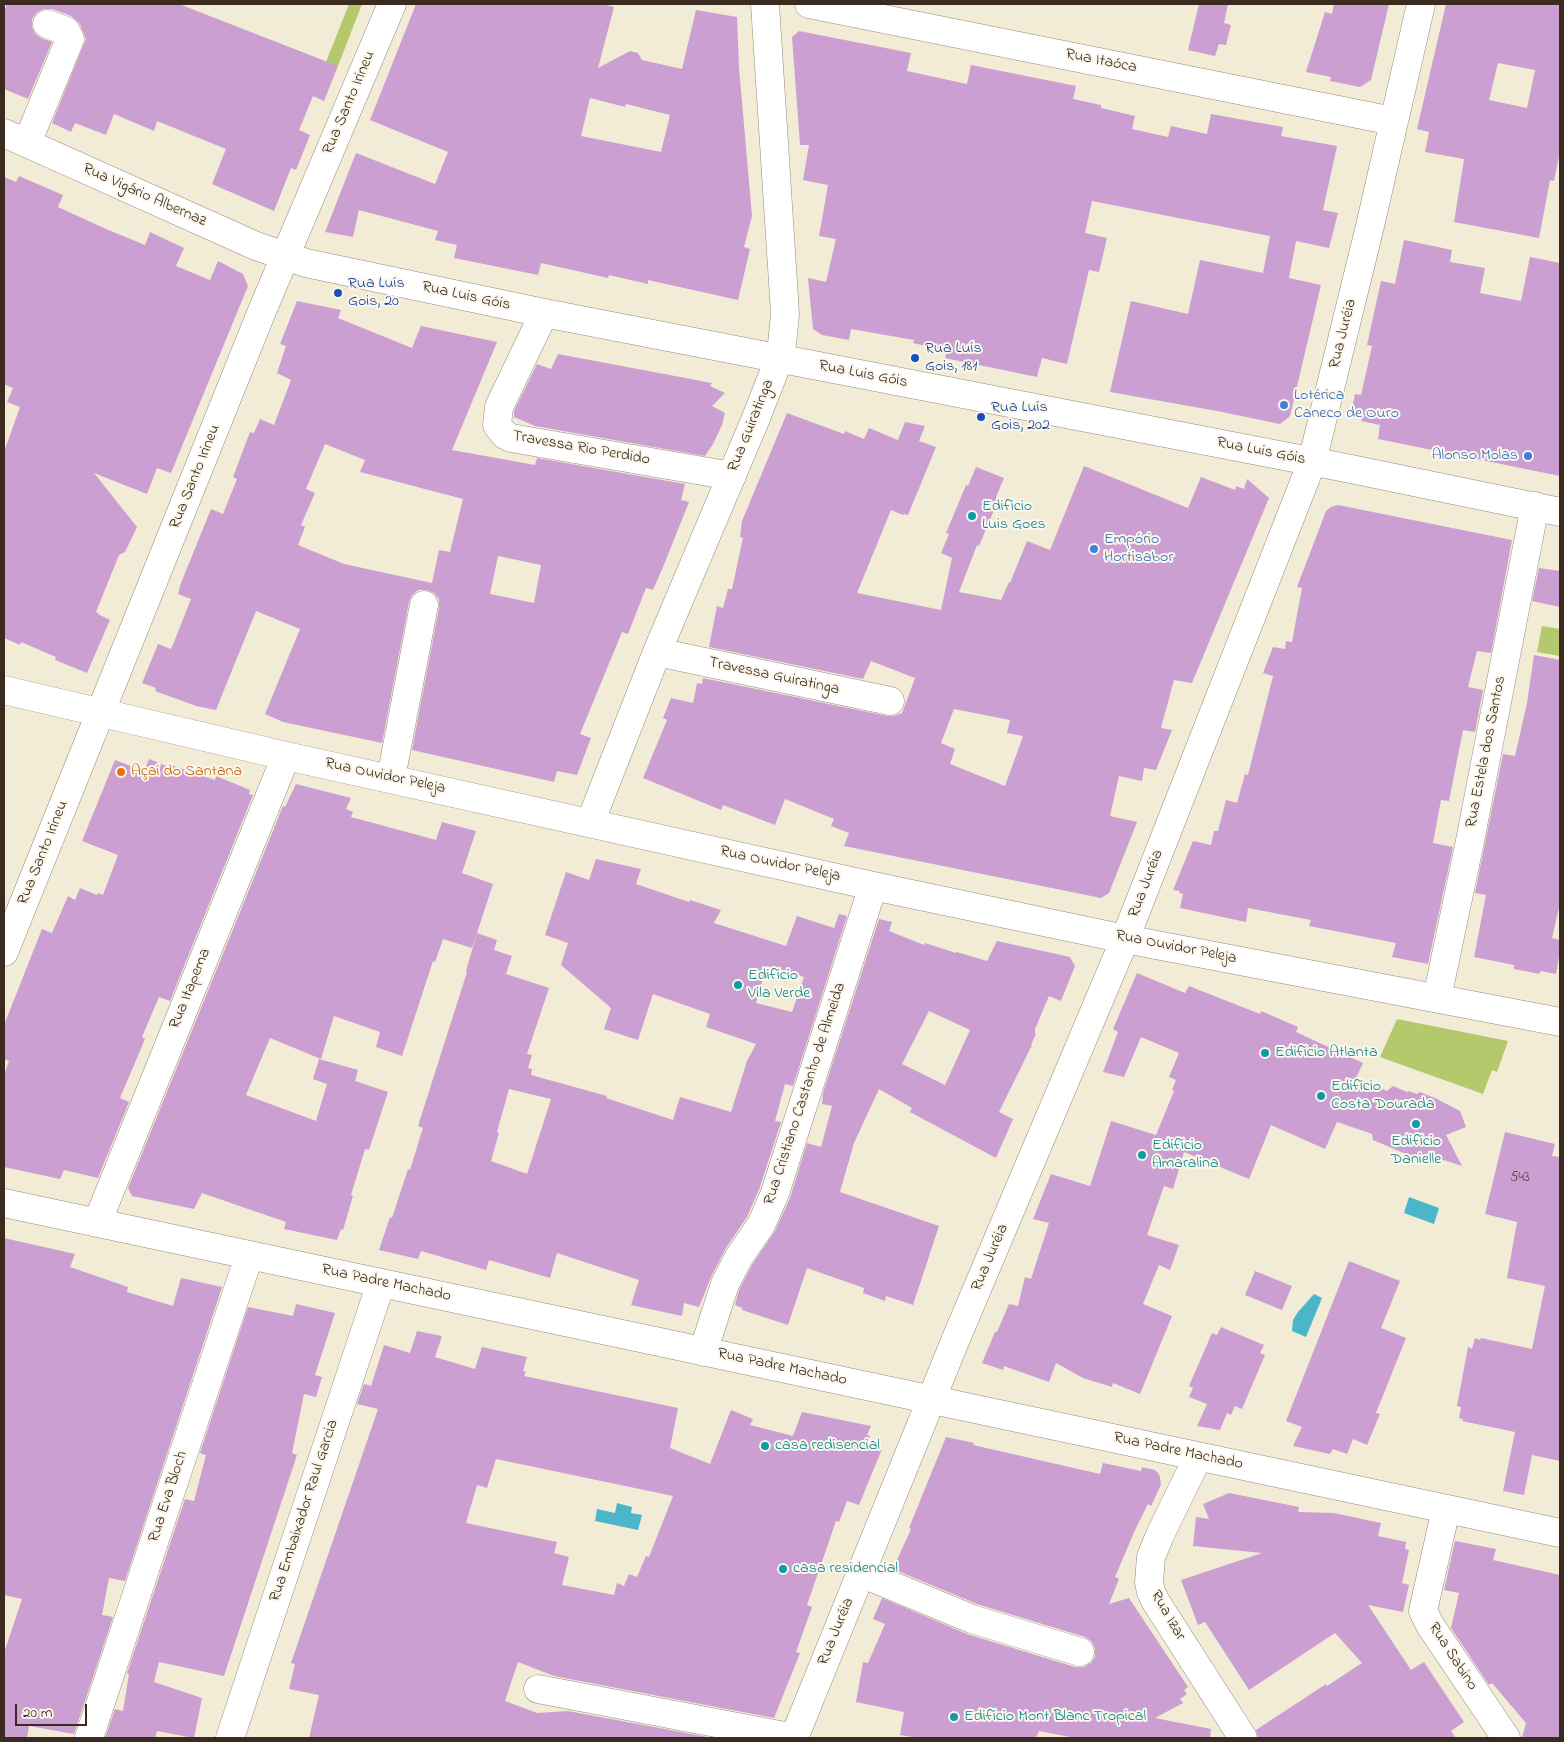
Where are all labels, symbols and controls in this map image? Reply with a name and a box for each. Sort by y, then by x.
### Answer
street label: Rua Itaóca [1064,46,1138,78]
street label: Rua Santo Irineu [320,48,380,158]
street label: Rua Vigário Albernaz [79,160,209,232]
place label: Rua Luís Gois, 20 [348,274,405,312]
street label: Rua Luis Góis [420,278,512,316]
marker: Rua Luís Gois, 20 [332,287,344,299]
street label: Rua Juréia [1326,297,1362,371]
place label: Rua Luís Gois, 181 [925,339,982,377]
marker: Rua Luís Gois, 181 [909,352,921,364]
street label: Rua Luis Góis [817,357,909,393]
street label: Rua Guiratinga [725,377,779,475]
place label: Lotérica Caneco de Ouro [1294,386,1399,424]
place label: Rua Luís Gois, 202 [991,398,1050,436]
marker: Lotérica Caneco de Ouro [1278,399,1290,411]
marker: Rua Luís Gois, 202 [975,411,987,423]
street label: Rua Santo Irineu [166,422,226,532]
street label: Travessa Rio Perdido [511,427,651,471]
street label: Rua Luis Góis [1215,434,1307,470]
place label: Alonso Molas [1432,446,1518,466]
marker: Alonso Molas [1522,450,1534,462]
place label: Edifício Luis Goes [982,497,1046,535]
marker: Edifício Luis Goes [966,510,978,522]
place label: Empório Hortisabor [1104,530,1173,568]
marker: Empório Hortisabor [1088,543,1100,555]
street label: Travessa Guiratinga [707,654,841,700]
street label: Rua Estela dos Santos [1463,674,1511,830]
street label: Rua Ouvidor Peleja [323,755,447,799]
place label: Açaí do Santana [131,762,242,782]
marker: Açaí do Santana [115,766,127,778]
street label: Rua Santo Irineu [14,798,74,908]
street label: Rua Ouvidor Peleja [718,843,842,887]
street label: Rua Juréia [1125,847,1169,921]
street label: Rua Ouvidor Peleja [1114,927,1238,969]
street label: Rua Itapema [166,946,216,1032]
place label: Edifício Vila Verde [748,966,810,1004]
marker: Edifício Vila Verde [732,979,744,991]
street label: Rua Cristiano Castanho de Almeida [761,980,851,1208]
place label: Edifício Atlanta [1275,1043,1378,1063]
marker: Edifício Atlanta [1259,1047,1271,1059]
place label: Edifício Costa Dourada [1331,1077,1435,1115]
marker: Edifício Costa Dourada [1315,1090,1327,1102]
marker: Edifício Danielle [1410,1118,1422,1130]
place label: Edifício Danielle [1391,1132,1441,1170]
place label: Edifício Amaralina [1152,1136,1219,1174]
marker: Edifício Amaralina [1136,1149,1148,1161]
house number: 543 [1510,1171,1530,1187]
street label: Rua Juréia [968,1222,1014,1294]
street label: Rua Padre Machado [320,1261,452,1307]
street label: Rua Padre Machado [716,1345,848,1391]
street label: Rua Embaixador Raul Garcia [266,1418,344,1604]
street label: Rua Padre Machado [1112,1429,1244,1475]
place label: casa redisencial [775,1436,880,1456]
marker: casa redisencial [759,1440,771,1452]
street label: Rua Eva Bloch [145,1449,193,1545]
place label: casa residencial [793,1559,898,1579]
marker: casa residencial [777,1563,789,1575]
street label: Rua Izar [1145,1588,1189,1644]
street label: Rua Juréia [815,1595,859,1669]
street label: Rua Sabino [1423,1619,1481,1695]
scale bar [18,1694,90,1726]
text: 20 m [23,1702,52,1724]
place label: Edifício Mont Blanc Tropical [964,1707,1146,1727]
marker: Edifício Mont Blanc Tropical [948,1711,960,1723]

